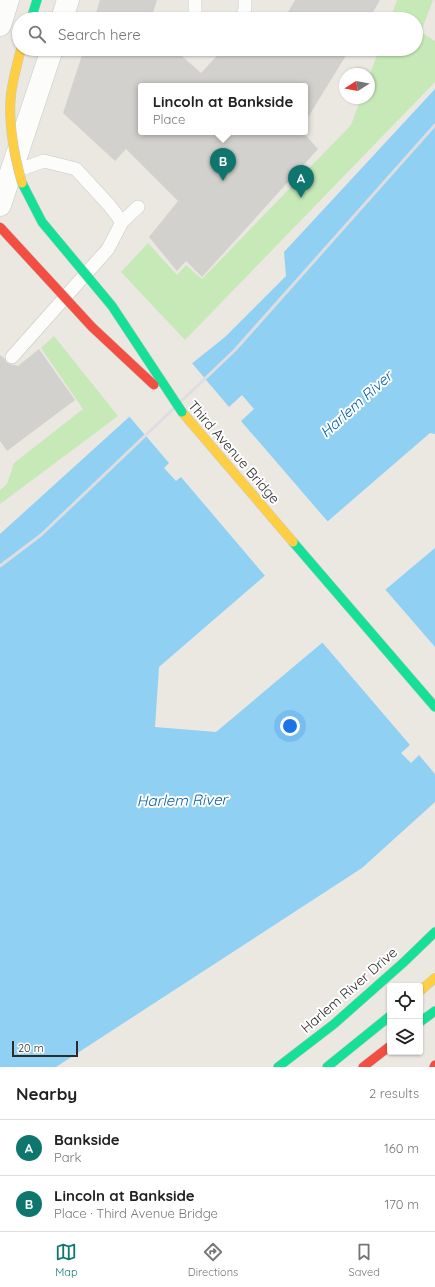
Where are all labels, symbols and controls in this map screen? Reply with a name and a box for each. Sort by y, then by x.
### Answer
search box [12,12,423,56]
icon: search [26,23,48,45]
text: Search here [58,25,141,44]
north arrow [339,68,375,104]
popup [138,83,308,135]
text: Lincoln at Bankside [153,92,293,111]
text: Place [153,111,185,127]
pin: B [210,148,236,181]
pin: A [288,165,314,198]
water label: Harlem River [316,365,398,441]
street label: Third Avenue Bridge [184,397,284,507]
your location [280,716,300,736]
water label: Harlem River [137,790,230,810]
street label: Harlem River Drive [297,943,401,1037]
map controls [387,983,423,1055]
button: locate [387,983,423,1019]
button: layers [387,1019,423,1055]
scale bar [12,1039,78,1058]
text: 20 m [18,1041,44,1055]
text: Nearby [16,1083,77,1104]
text: 2 results [369,1085,419,1101]
text: Bankside [54,1130,120,1149]
text: A [25,1140,33,1156]
text: 160 m [384,1140,419,1156]
text: Park [54,1149,82,1165]
text: Lincoln at Bankside [54,1186,195,1205]
text: B [25,1196,33,1212]
text: 170 m [384,1196,419,1212]
text: Place · Third Avenue Bridge [54,1205,218,1221]
tab: Map [55,1241,78,1279]
tab: Directions [188,1241,238,1279]
tab: Saved [348,1241,380,1279]

